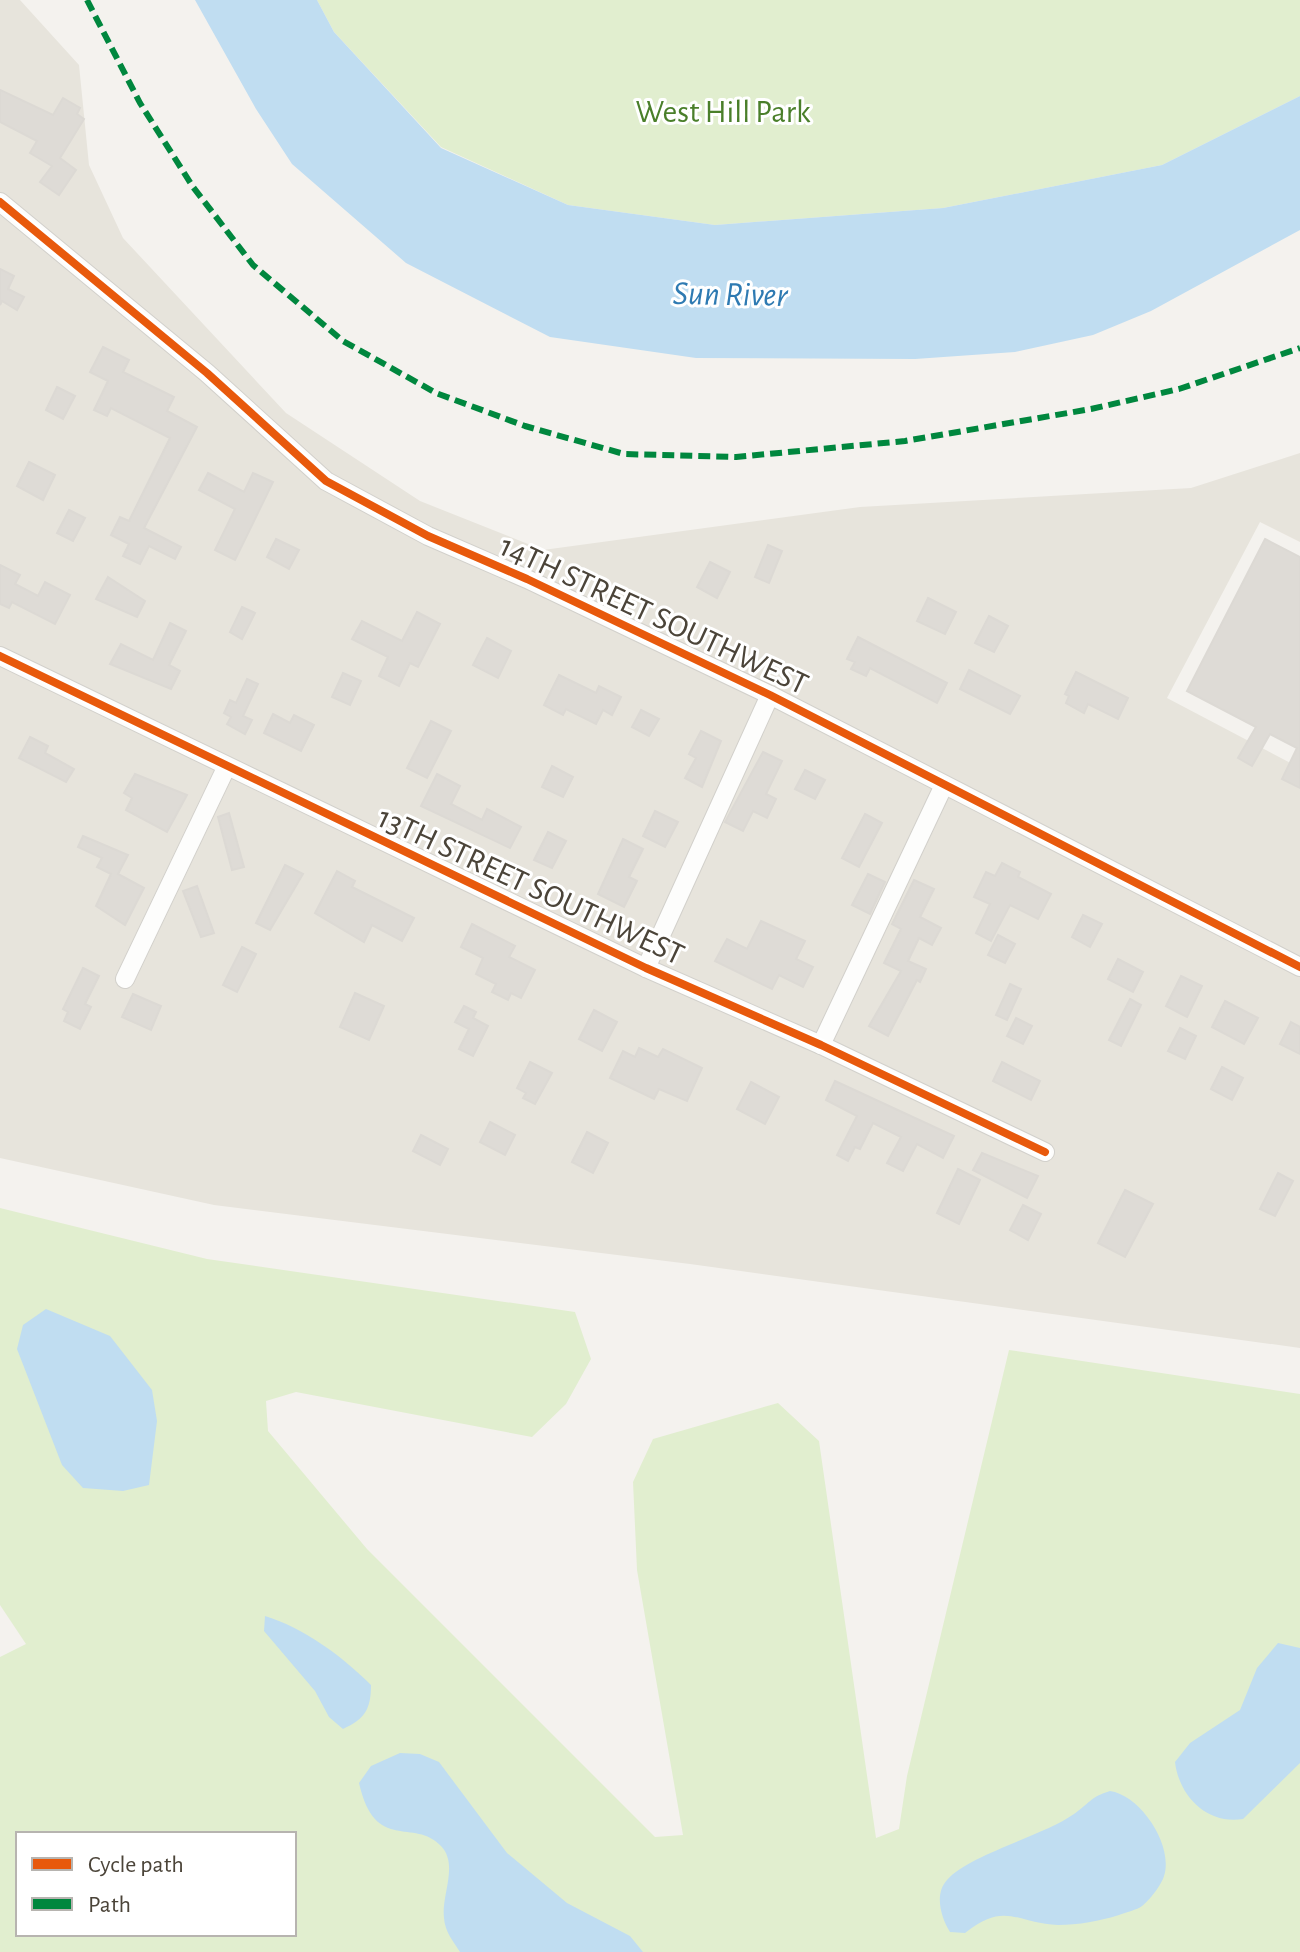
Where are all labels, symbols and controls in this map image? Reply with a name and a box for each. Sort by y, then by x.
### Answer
park label: West Hill Park [635,96,811,128]
water label: Sun River [672,277,789,313]
street label: 14TH STREET SOUTHWEST [495,530,813,701]
street label: 13TH STREET SOUTHWEST [373,801,689,971]
legend [16,1832,296,1936]
text: Cycle path [88,1853,184,1877]
text: Path [88,1893,131,1917]

